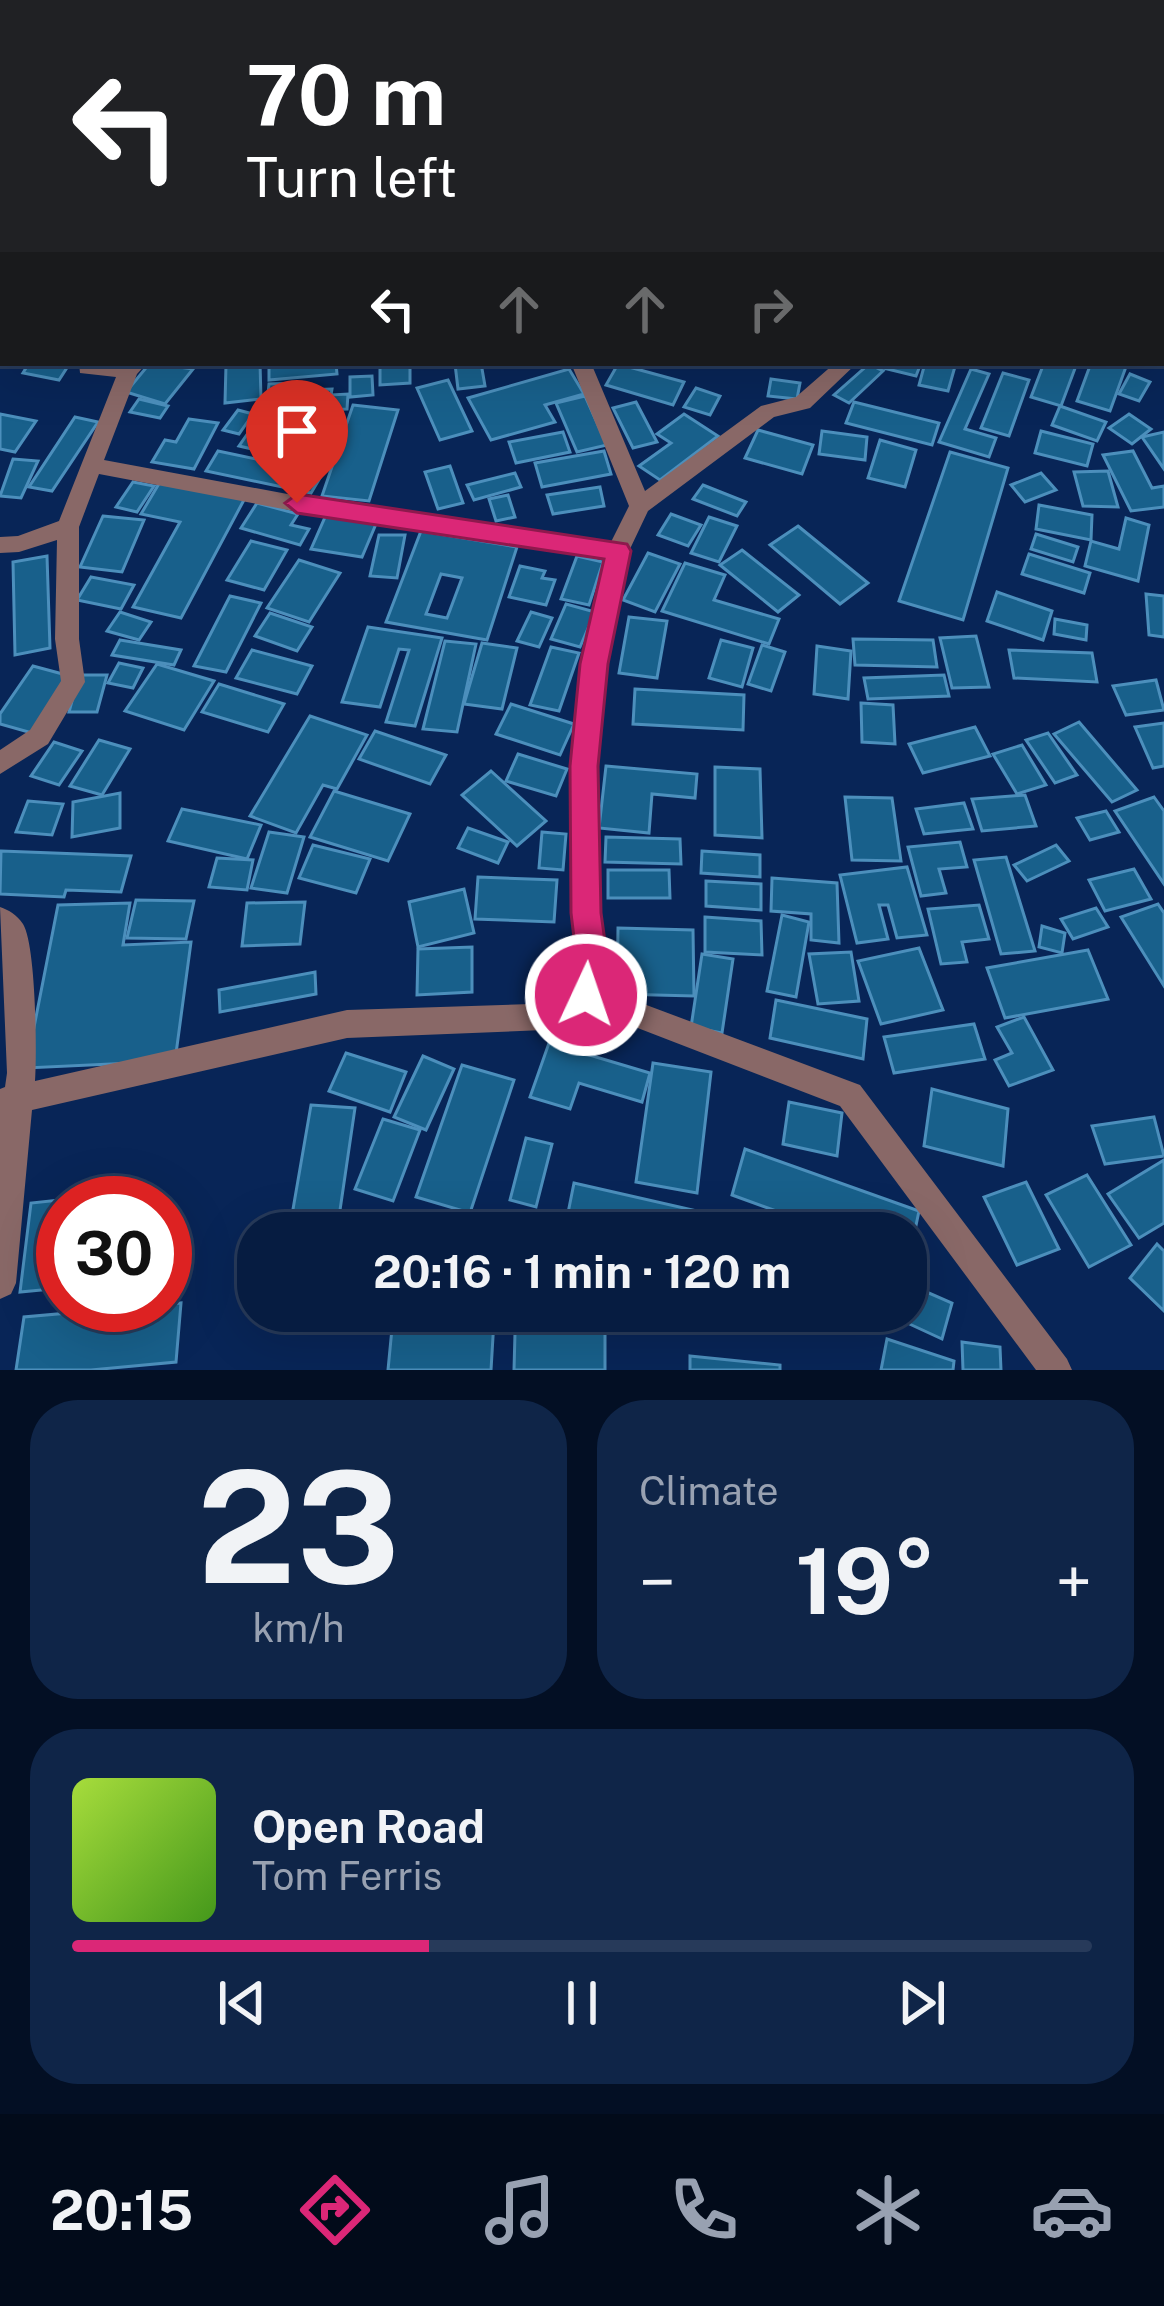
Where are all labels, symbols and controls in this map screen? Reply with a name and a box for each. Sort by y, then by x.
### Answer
text: 70 m [246,45,446,144]
icon: left [48,48,204,204]
text: Turn left [246,146,457,209]
icon: left [360,276,426,342]
icon: ahead [486,276,552,342]
icon: ahead [612,276,678,342]
icon: right [738,276,804,342]
pin [246,380,348,503]
icon: arrive [264,398,330,464]
position arrow [523,932,649,1058]
speed limit sign: 30 [36,1176,192,1332]
text: 20:16 · 1 min · 120 m [373,1245,791,1298]
text: 23 [197,1435,400,1618]
text: Climate [639,1468,779,1514]
text: 19° [795,1528,936,1634]
text: − [639,1543,676,1621]
text: + [1055,1543,1092,1621]
text: km/h [253,1605,344,1651]
text: Open Road [252,1800,485,1853]
text: Tom Ferris [252,1853,442,1899]
icon: previous [209,1970,275,2036]
icon: pause [549,1970,615,2036]
icon: next [889,1970,955,2036]
icon: directions [293,2168,377,2252]
icon: music [478,2168,562,2252]
icon: phone [662,2168,746,2252]
icon: climate [846,2168,930,2252]
icon: car [1030,2168,1114,2252]
text: 20:15 [50,2179,193,2242]

